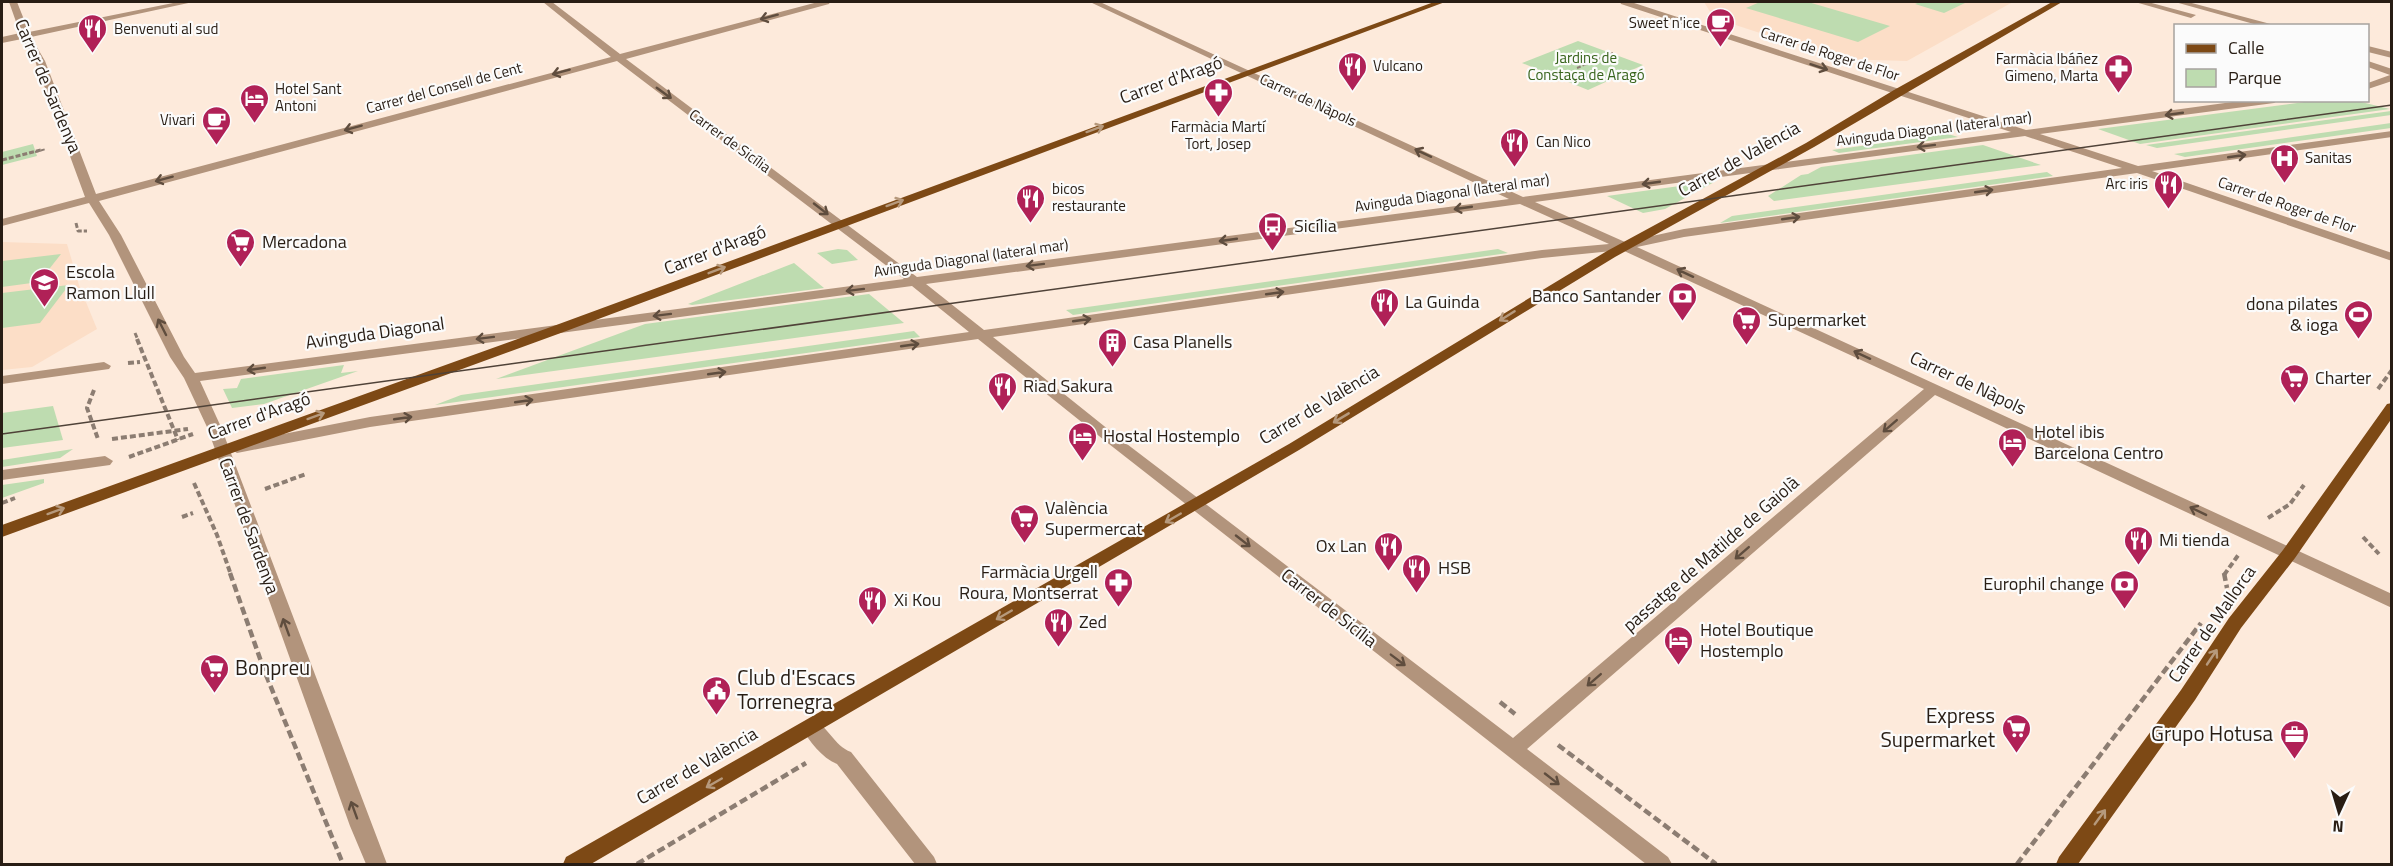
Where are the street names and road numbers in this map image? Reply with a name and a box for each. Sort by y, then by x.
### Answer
street label: Carrer de Sardenya [8,15,89,157]
street label: Carrer de Roger de Flor [1758,20,1903,87]
street label: Carrer d'Aragó [1116,48,1226,111]
street label: Carrer del Consell de Cent [363,55,525,119]
street label: Carrer de Nàpols [1256,67,1361,132]
street label: Carrer de Sicília [685,103,776,179]
street label: Avinguda Diagonal (lateral mar) [1835,105,2033,152]
street label: Carrer de València [1673,114,1805,203]
street label: Avinguda Diagonal (lateral mar) [1353,167,1551,218]
street label: Carrer de Roger de Flor [2215,170,2359,239]
street label: Carrer d'Aragó [660,218,770,281]
street label: Avinguda Diagonal (lateral mar) [872,232,1070,283]
street label: Avinguda Diagonal [304,309,446,356]
street label: Carrer de Nàpols [1906,344,2031,421]
street label: Carrer de València [1254,358,1384,451]
street label: Carrer d'Aragó [204,384,314,447]
street label: Carrer de Sardenya [212,454,287,598]
street label: passatge de Matilde de Gaiolà [1617,469,1805,638]
street label: Carrer de Mallorca [2161,560,2262,688]
street label: Carrer de Sicília [1275,561,1383,654]
street label: Carrer de València [631,720,762,811]

